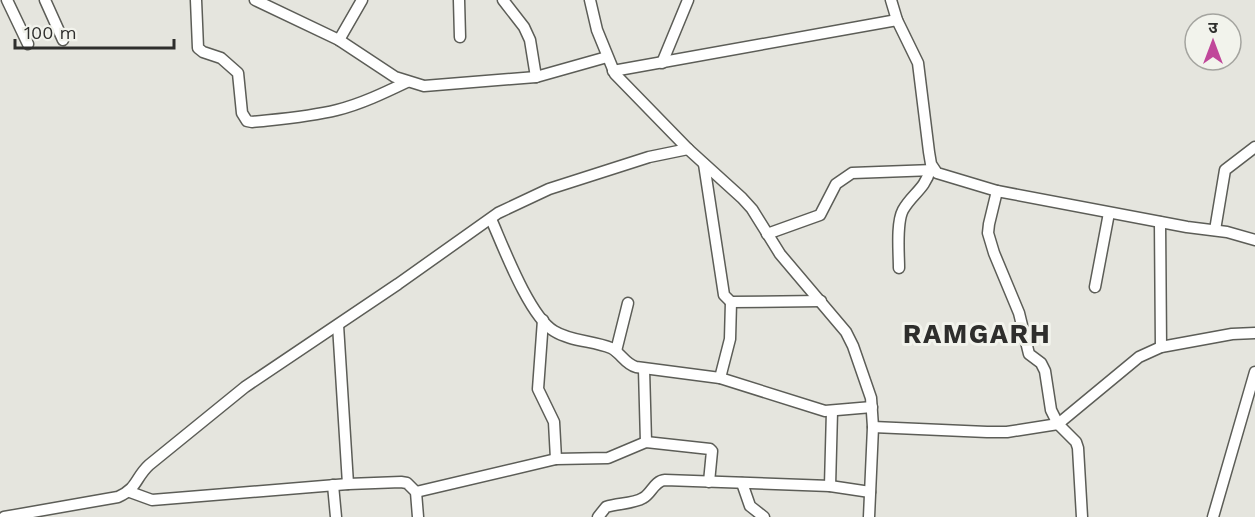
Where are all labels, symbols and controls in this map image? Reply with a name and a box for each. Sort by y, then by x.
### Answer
scale bar [15,12,174,50]
north arrow [1183,12,1243,72]
text: उ [1208,18,1218,37]
text: 100 m [24,22,77,43]
district label: RAMGARH [903,318,1051,350]

